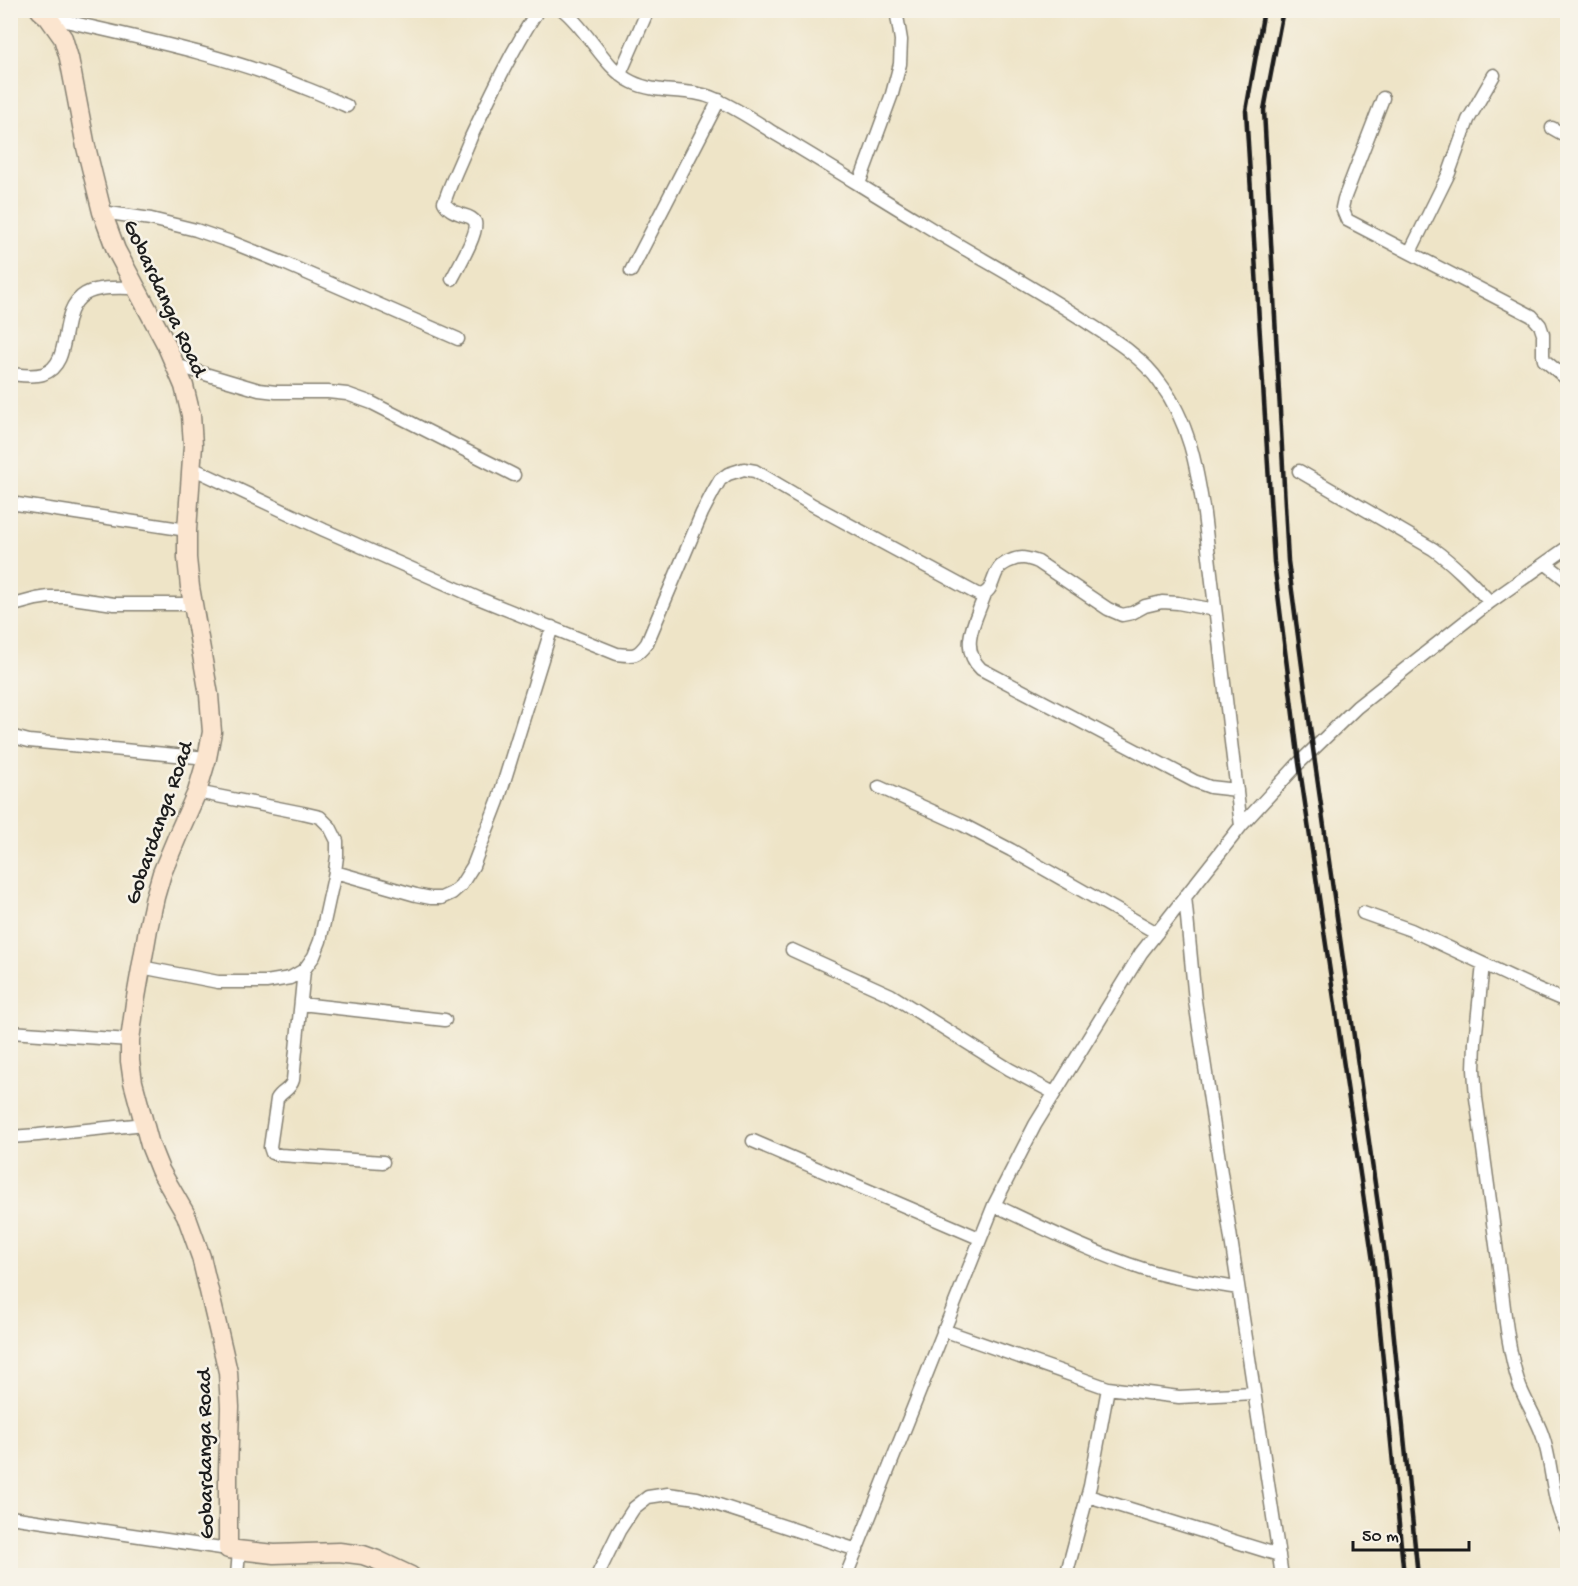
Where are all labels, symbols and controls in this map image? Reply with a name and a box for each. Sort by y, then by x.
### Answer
street label: Gobardanga Road [116,216,212,383]
street label: Gobardanga Road [121,736,202,908]
street label: Gobardanga Road [192,1366,221,1539]
scale bar [1353,1514,1468,1552]
text: 50 m [1362,1527,1399,1548]

